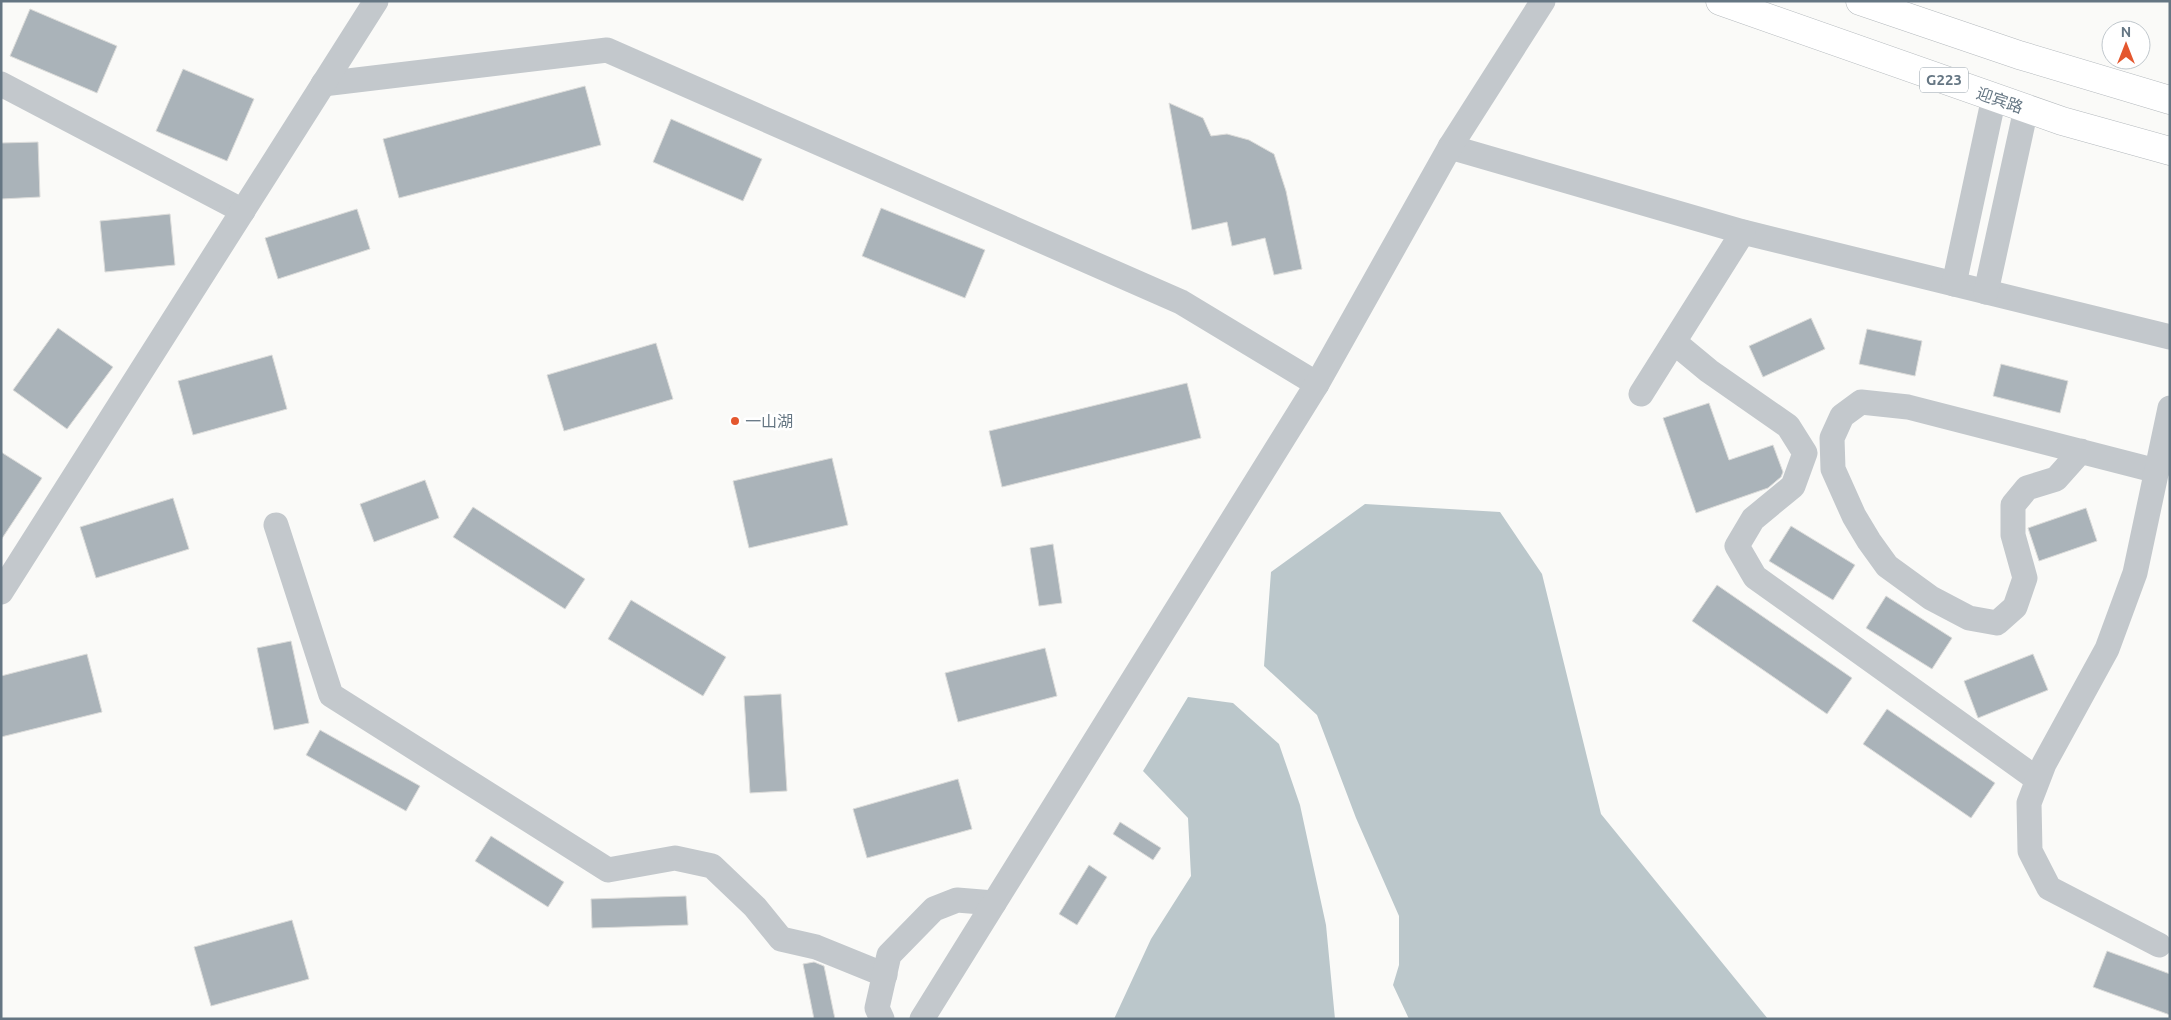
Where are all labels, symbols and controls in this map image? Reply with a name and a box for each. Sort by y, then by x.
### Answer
north arrow [2101,20,2151,70]
text: N [2121,24,2131,40]
road number: G223 [1920,68,1968,92]
street label: 迎宾路 [1974,84,2026,116]
place label: 一山湖 [745,412,793,430]
marker: 一山湖 [729,415,741,427]

